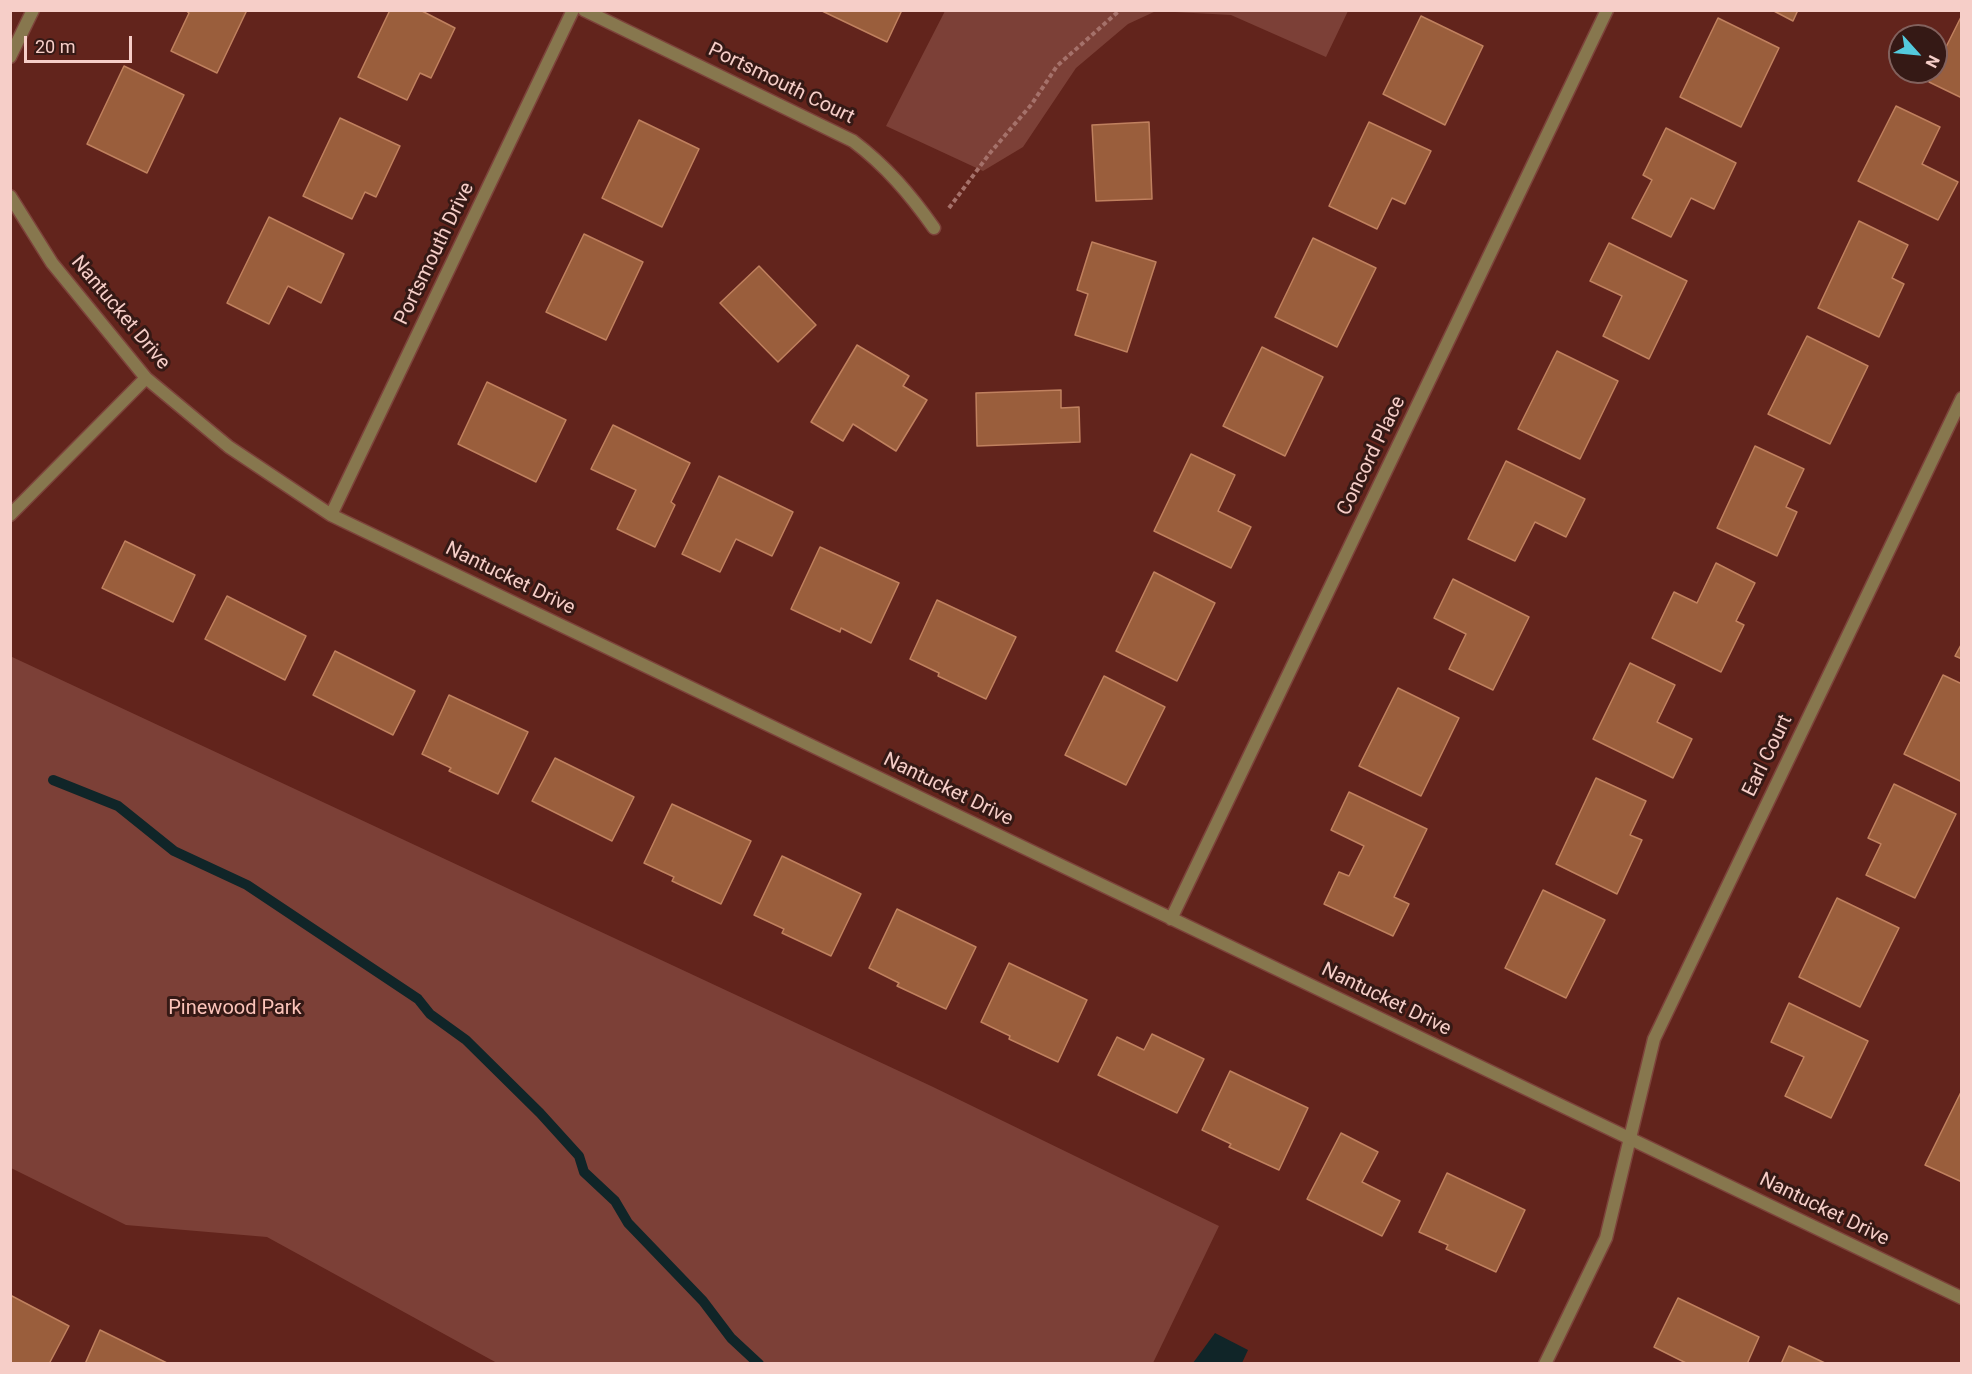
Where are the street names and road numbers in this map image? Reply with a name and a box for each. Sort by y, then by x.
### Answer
street label: Portsmouth Court [704,38,858,130]
street label: Portsmouth Drive [390,179,480,329]
street label: Nantucket Drive [65,251,175,375]
street label: Concord Place [1333,392,1411,520]
street label: Nantucket Drive [441,537,579,621]
street label: Earl Court [1738,711,1798,801]
street label: Nantucket Drive [879,748,1017,832]
street label: Nantucket Drive [1317,958,1455,1042]
street label: Nantucket Drive [1755,1168,1893,1252]

